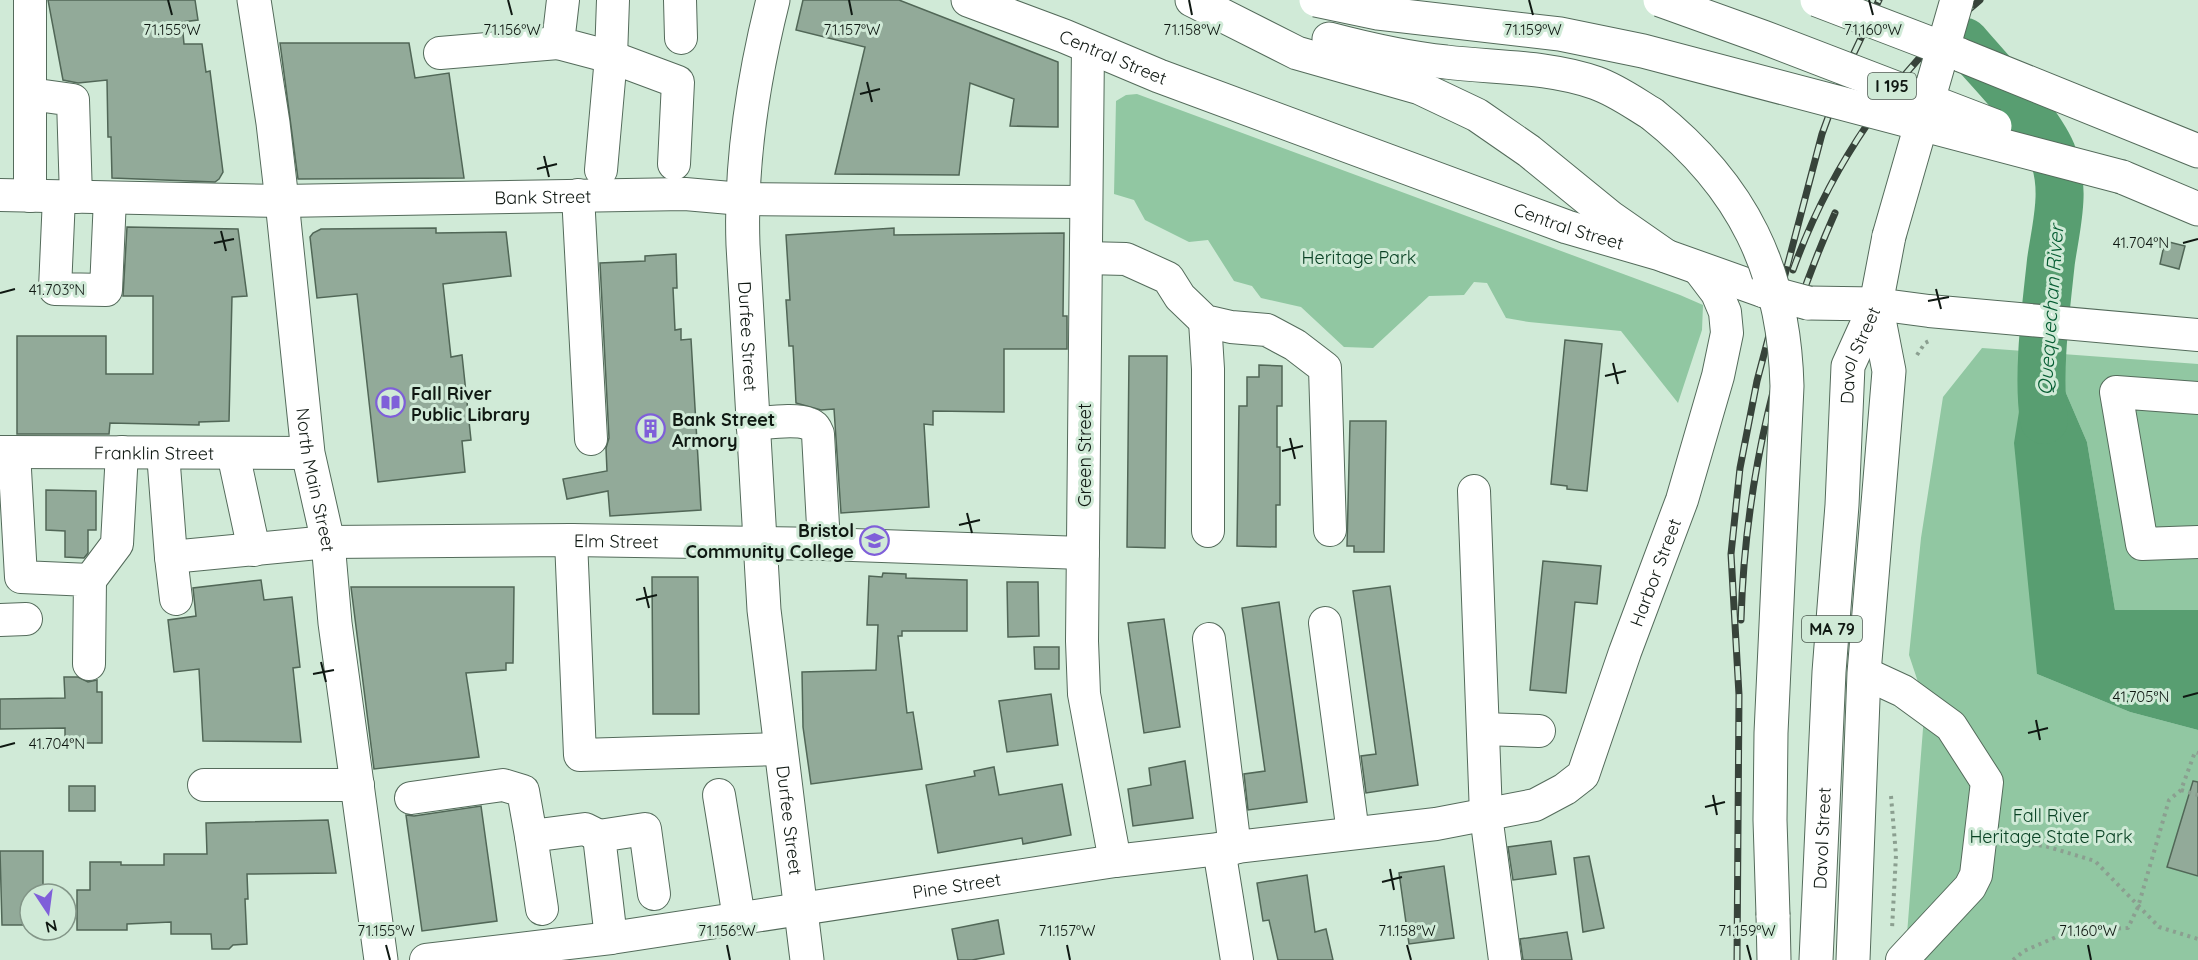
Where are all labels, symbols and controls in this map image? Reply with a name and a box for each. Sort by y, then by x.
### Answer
text: 71.155°W [143,20,201,39]
text: 71.156°W [483,20,541,39]
text: 71.157°W [824,20,881,39]
text: 71.158°W [1163,20,1221,39]
text: 71.159°W [1504,20,1562,39]
text: 71.160°W [1844,20,1903,39]
street label: Central Street [1056,24,1170,89]
road number: I 195 [1868,73,1916,99]
street label: Bank Street [494,184,592,209]
street label: Central Street [1511,197,1626,254]
water label: Quequechan River [2032,222,2069,396]
text: 41.704°N [2113,233,2169,252]
park label: Heritage Park [1302,246,1416,269]
text: 41.703°N [29,280,85,299]
street label: Durfee Street [734,280,763,392]
street label: Davol Street [1835,303,1885,405]
place label: Fall River Public Library [411,382,530,426]
library icon: Fall River Public Library [374,387,406,419]
street label: Green Street [1073,403,1096,507]
street label: North Main Street [292,407,340,553]
place label: Bank Street Armory [672,408,775,452]
building icon: Bank Street Armory [635,413,667,445]
street label: Franklin Street [94,441,214,464]
street label: Harbor Street [1624,515,1686,630]
place label: Bristol Community College [685,519,854,563]
school or university icon: Bristol Community College [859,524,891,556]
street label: Elm Street [574,529,659,553]
road number: MA 79 [1802,616,1862,642]
text: 41.705°N [2113,687,2169,706]
text: 41.704°N [29,734,85,753]
street label: Durfee Street [772,764,808,876]
street label: Davol Street [1808,787,1835,890]
park label: Fall River Heritage State Park [1969,804,2133,848]
street label: Pine Street [911,867,1003,903]
north arrow [18,882,78,942]
text: N [43,916,59,938]
text: 71.155°W [357,921,415,940]
text: 71.156°W [698,921,756,940]
text: 71.157°W [1039,921,1096,940]
text: 71.158°W [1378,921,1436,940]
text: 71.159°W [1718,921,1776,940]
text: 71.160°W [2059,921,2118,940]

